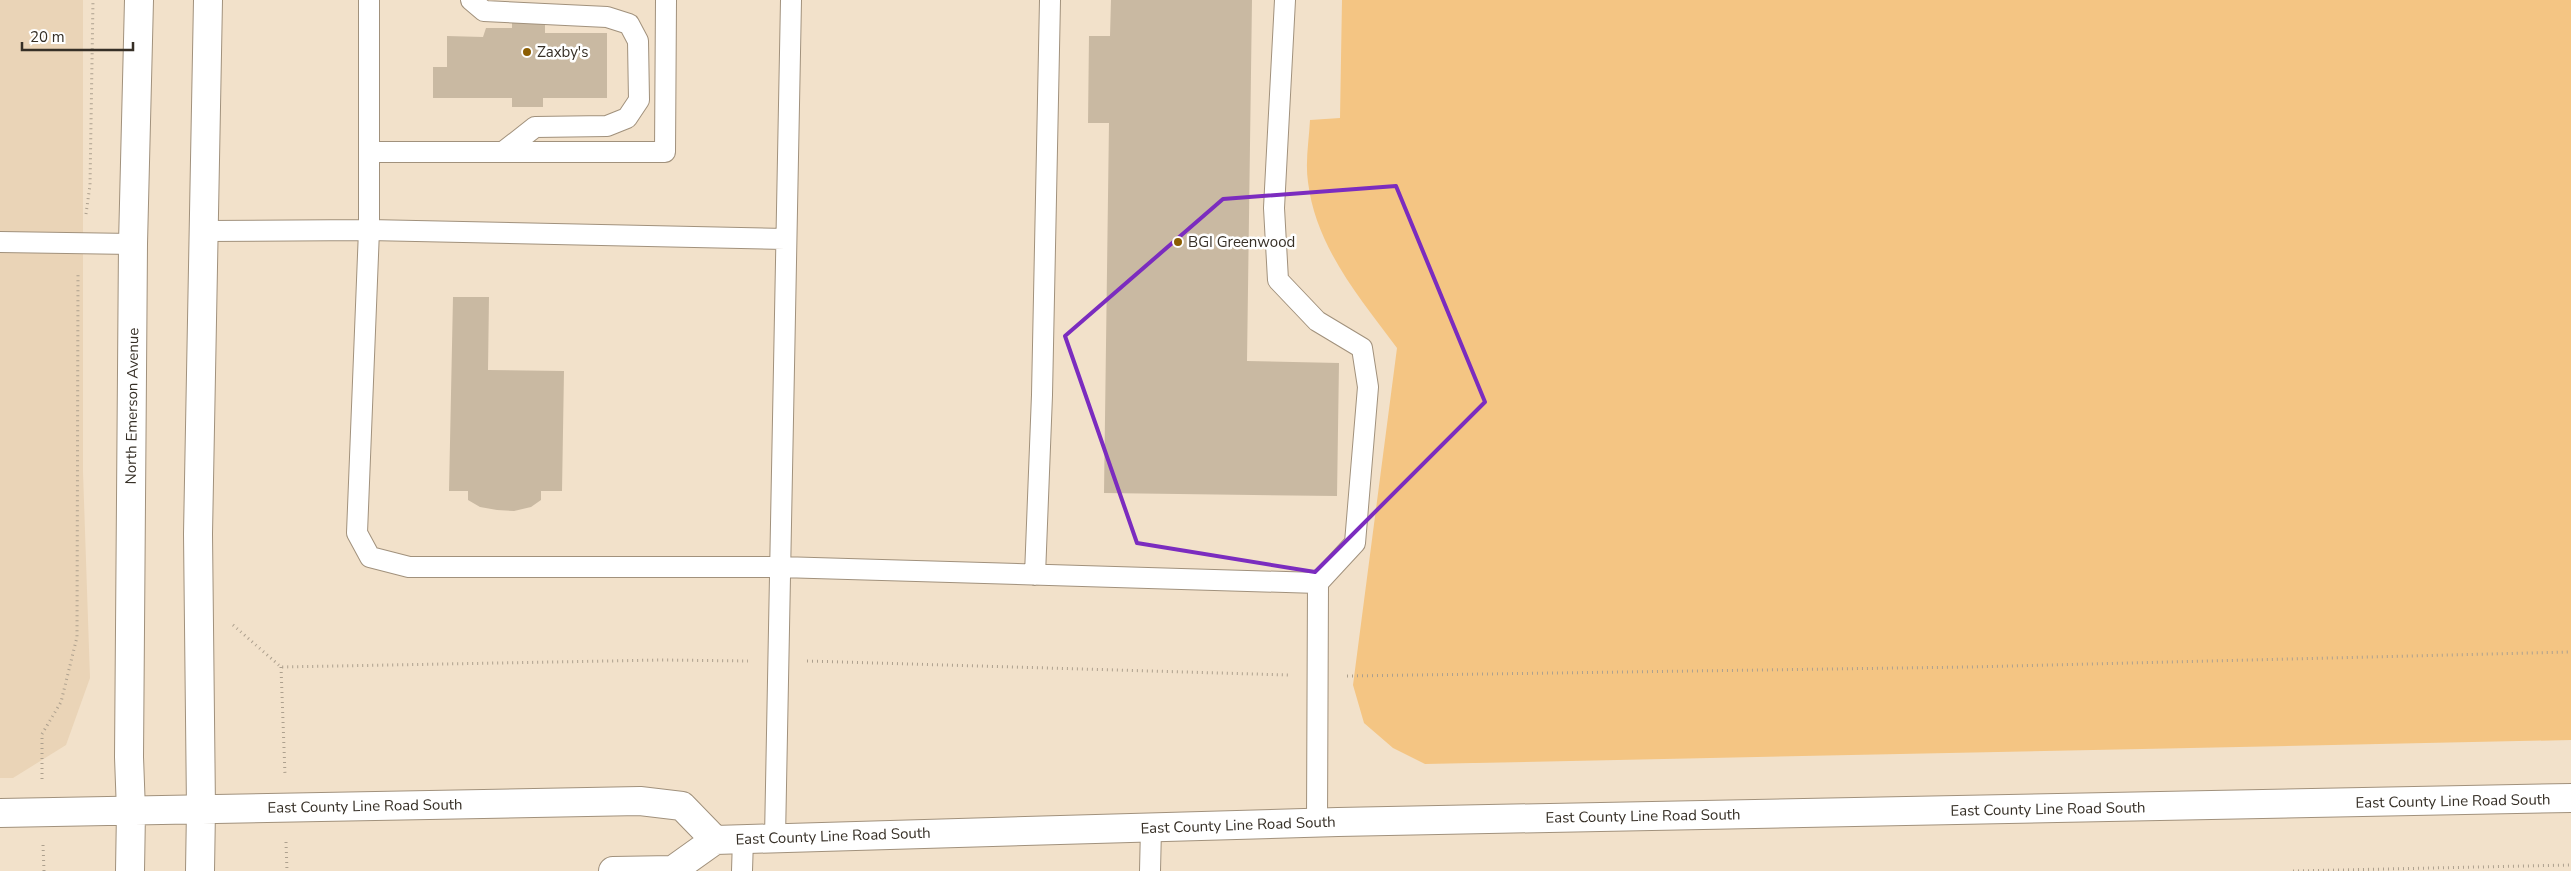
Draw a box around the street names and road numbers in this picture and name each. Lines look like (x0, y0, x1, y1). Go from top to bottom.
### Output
street label: North Emerson Avenue (121, 327, 143, 484)
street label: East County Line Road South (2355, 789, 2551, 813)
street label: East County Line Road South (267, 794, 463, 818)
street label: East County Line Road South (1950, 797, 2146, 821)
street label: East County Line Road South (1545, 804, 1741, 828)
street label: East County Line Road South (1140, 812, 1336, 838)
street label: East County Line Road South (735, 823, 931, 849)

